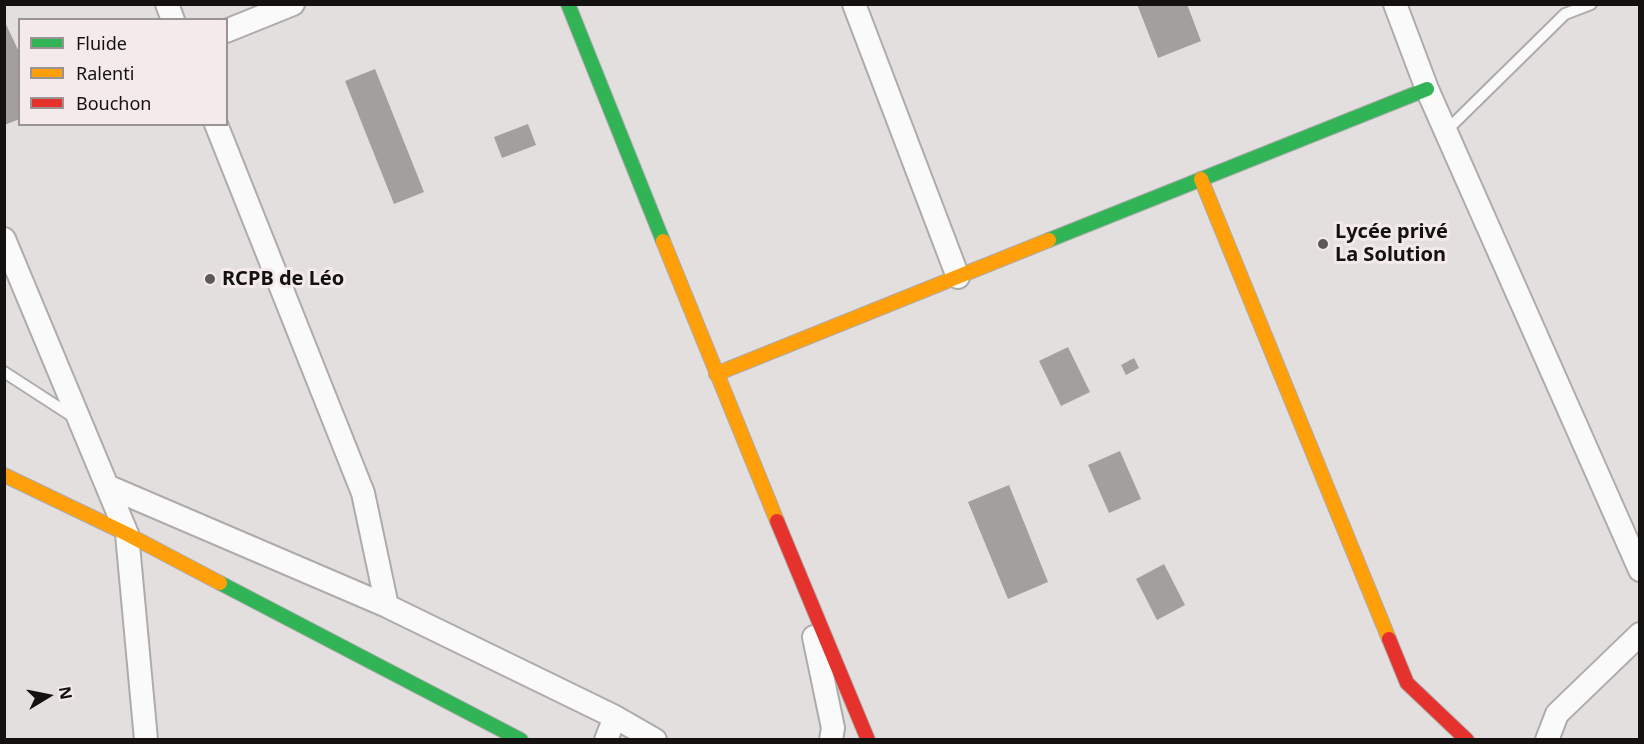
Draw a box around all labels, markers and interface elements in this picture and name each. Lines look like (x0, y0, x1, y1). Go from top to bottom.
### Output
legend (18, 18, 228, 126)
text: Fluide (76, 31, 127, 55)
text: Ralenti (76, 61, 134, 85)
text: Bouchon (76, 91, 152, 115)
place label: Lycée privé La Solution (1335, 220, 1448, 267)
marker: Lycée privé La Solution (1316, 237, 1330, 251)
place label: RCPB de Léo (222, 267, 344, 291)
marker: RCPB de Léo (203, 272, 217, 286)
north arrow (18, 666, 78, 726)
text: N (54, 685, 78, 701)

